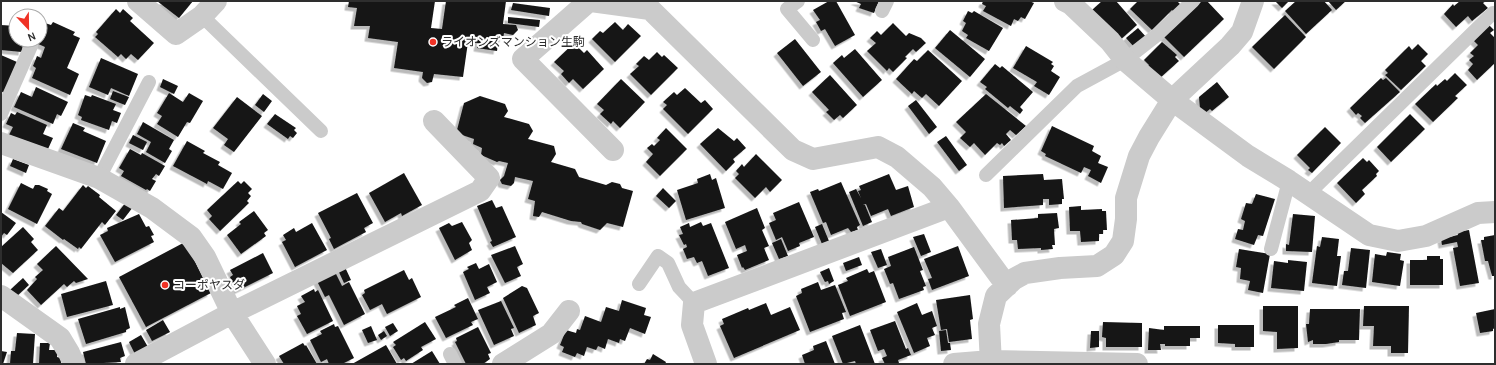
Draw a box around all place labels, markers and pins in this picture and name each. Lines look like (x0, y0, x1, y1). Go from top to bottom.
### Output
place label: ライオンズマンション生駒 (441, 35, 585, 49)
marker: ライオンズマンション生駒 (428, 37, 438, 47)
place label: コーポヤスダ (173, 278, 245, 292)
marker: コーポヤスダ (160, 280, 170, 290)

